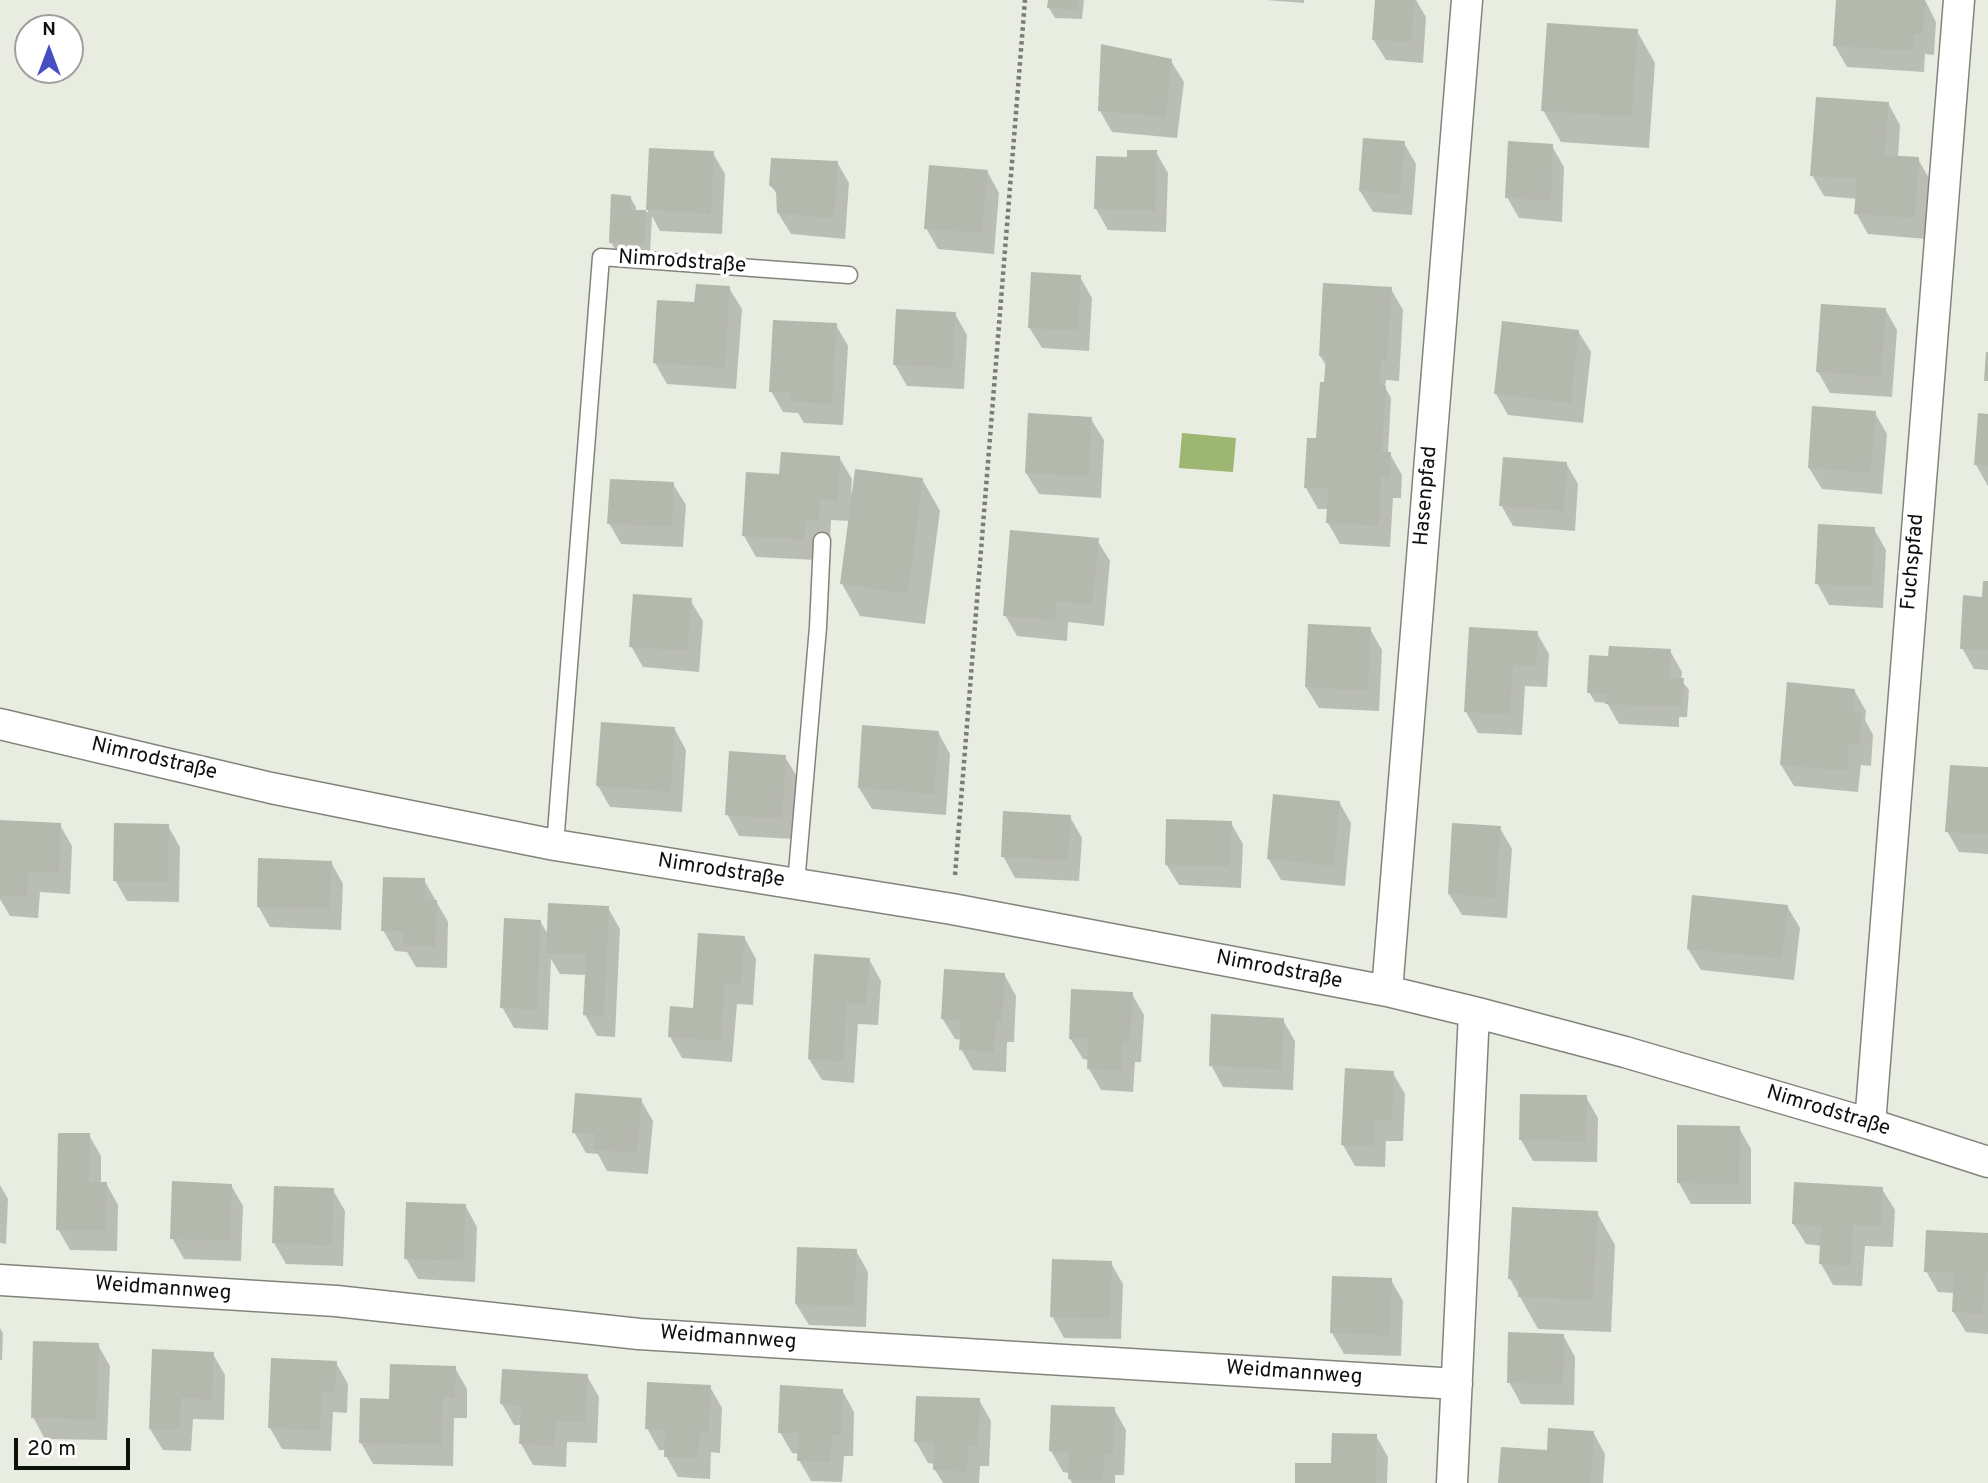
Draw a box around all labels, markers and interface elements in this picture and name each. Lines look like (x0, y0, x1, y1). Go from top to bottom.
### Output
north arrow (14, 14, 84, 84)
text: N (42, 18, 56, 42)
street label: Nimrodstraße (617, 246, 747, 280)
street label: Hasenpfad (1410, 445, 1444, 547)
street label: Fuchspfad (1897, 513, 1931, 611)
street label: Nimrodstraße (89, 733, 219, 787)
street label: Nimrodstraße (656, 850, 786, 894)
street label: Nimrodstraße (1214, 946, 1344, 996)
street label: Nimrodstraße (1763, 1081, 1893, 1143)
street label: Weidmannweg (94, 1273, 232, 1307)
street label: Weidmannweg (659, 1322, 797, 1356)
street label: Weidmannweg (1225, 1357, 1363, 1391)
scale bar (18, 1424, 133, 1468)
text: 20 m (27, 1436, 76, 1463)

